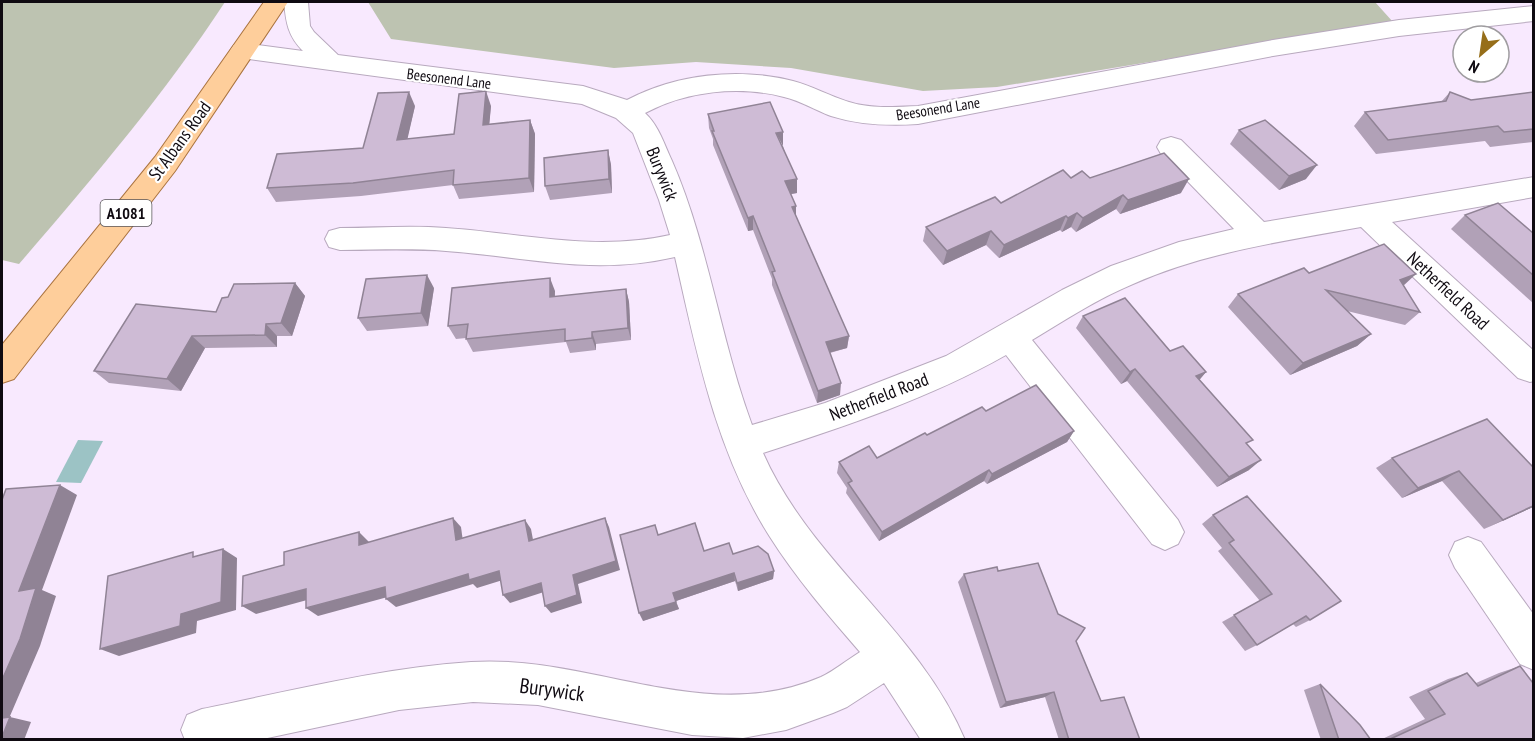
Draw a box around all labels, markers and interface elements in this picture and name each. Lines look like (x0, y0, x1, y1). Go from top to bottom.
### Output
north arrow (1451, 24, 1511, 84)
text: N (1465, 56, 1482, 78)
street label: Beesonend Lane (406, 64, 492, 93)
street label: Beesonend Lane (895, 92, 981, 125)
street label: St Albans Road (143, 97, 216, 185)
street label: Burywick (641, 144, 684, 204)
road number: A1081 (100, 200, 152, 226)
street label: Netherfield Road (1402, 247, 1494, 335)
street label: Netherfield Road (826, 367, 932, 426)
street label: Burywick (518, 672, 586, 707)

